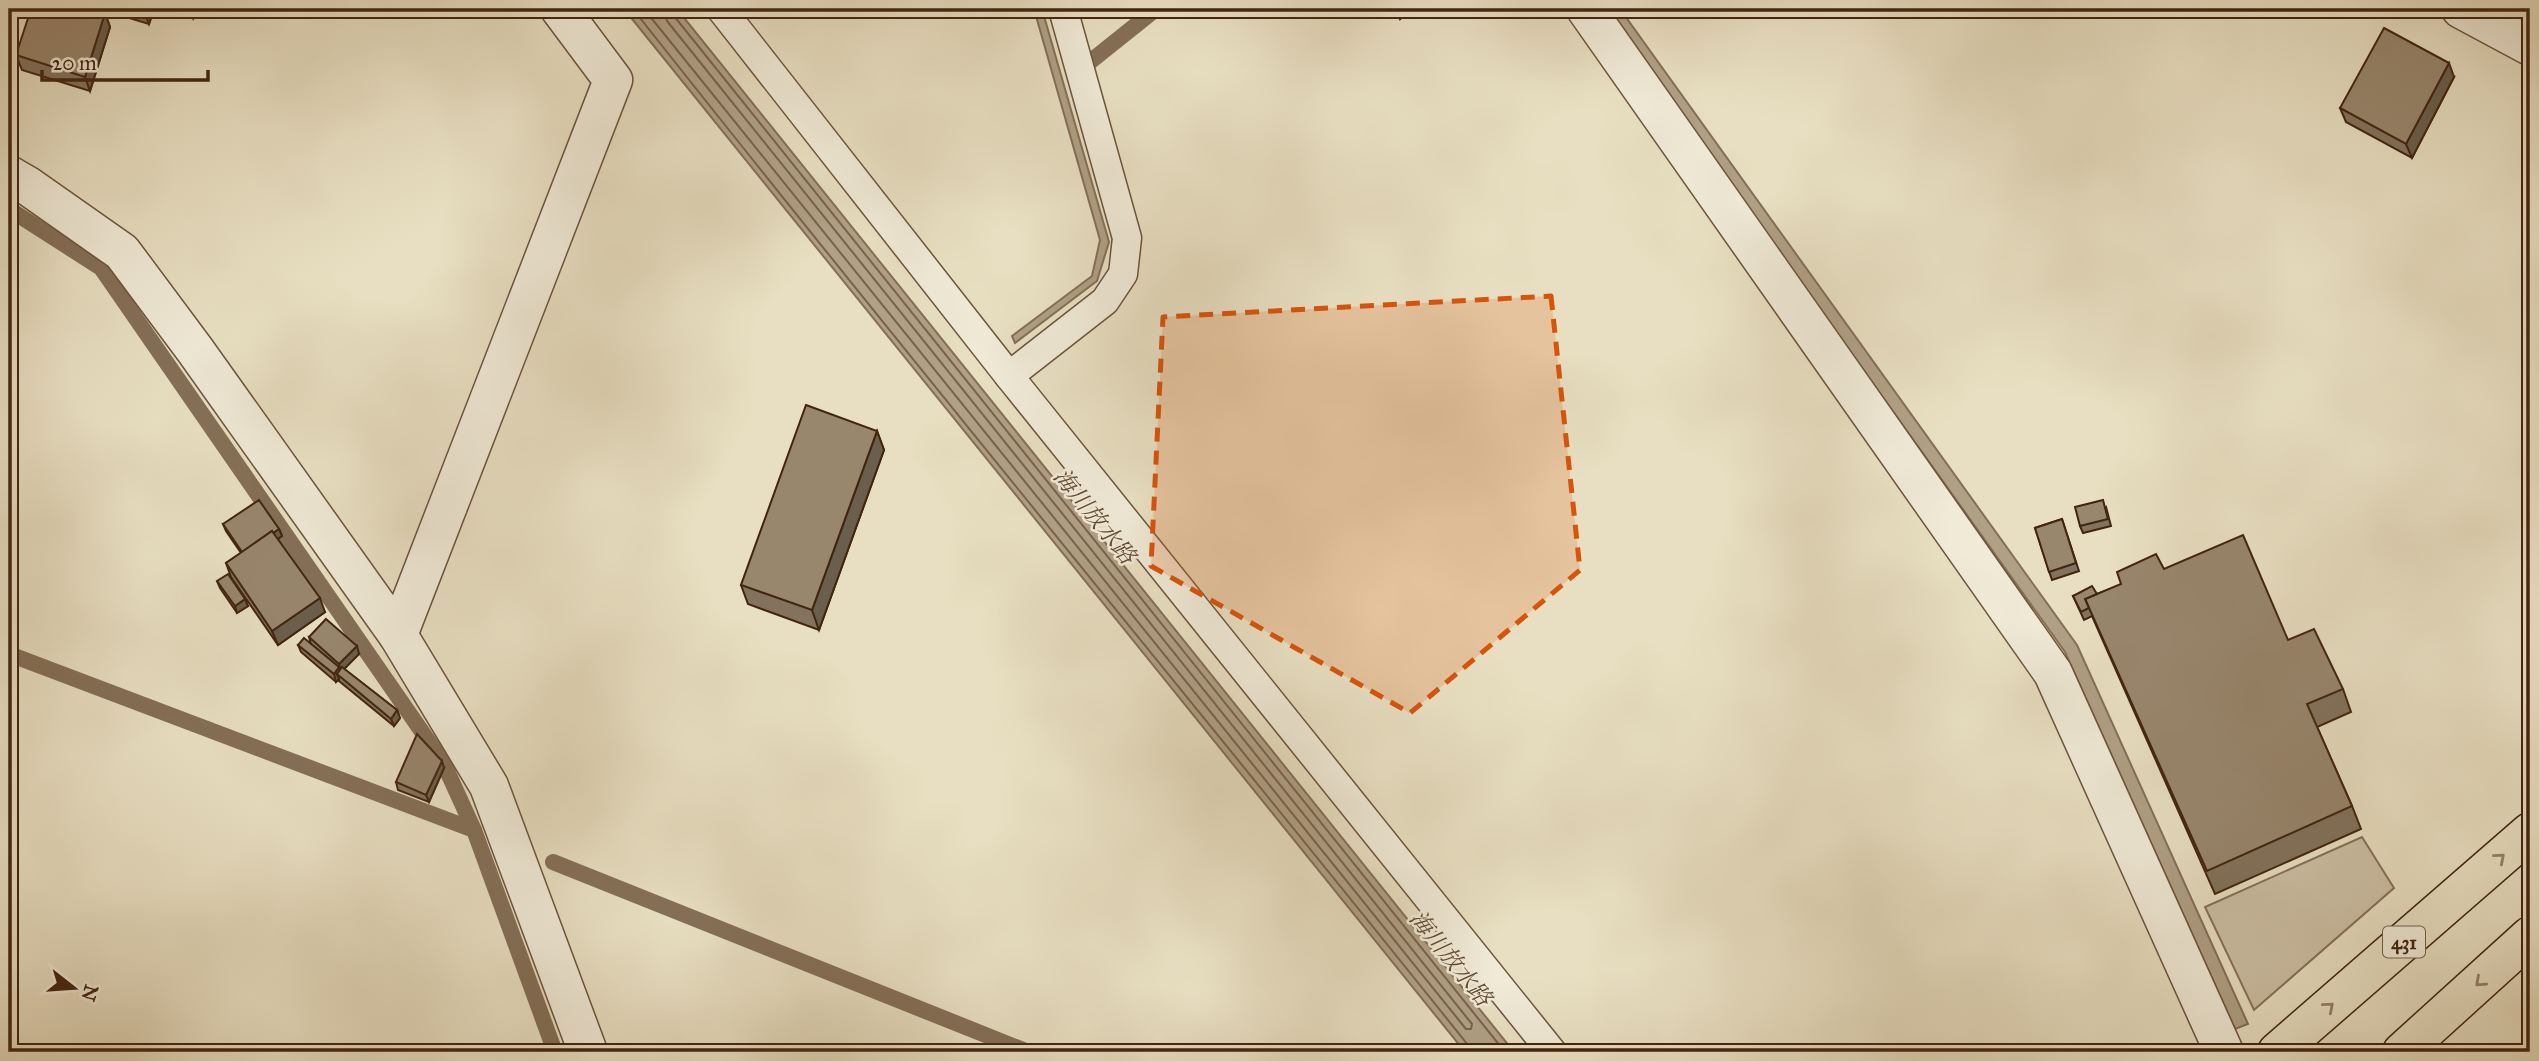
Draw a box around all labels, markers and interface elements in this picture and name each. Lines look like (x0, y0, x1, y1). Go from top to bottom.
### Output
scale bar (42, 38, 208, 82)
text: 20 m (52, 50, 97, 76)
water label: 海川放水路 (1048, 463, 1143, 571)
one-way arrow (2492, 854, 2505, 866)
water label: 海川放水路 (1404, 905, 1499, 1013)
road number: 431 (2383, 926, 2425, 958)
north arrow (38, 953, 108, 1023)
one-way arrow (2475, 974, 2488, 986)
text: N (76, 982, 103, 1004)
one-way arrow (2320, 1003, 2333, 1015)

